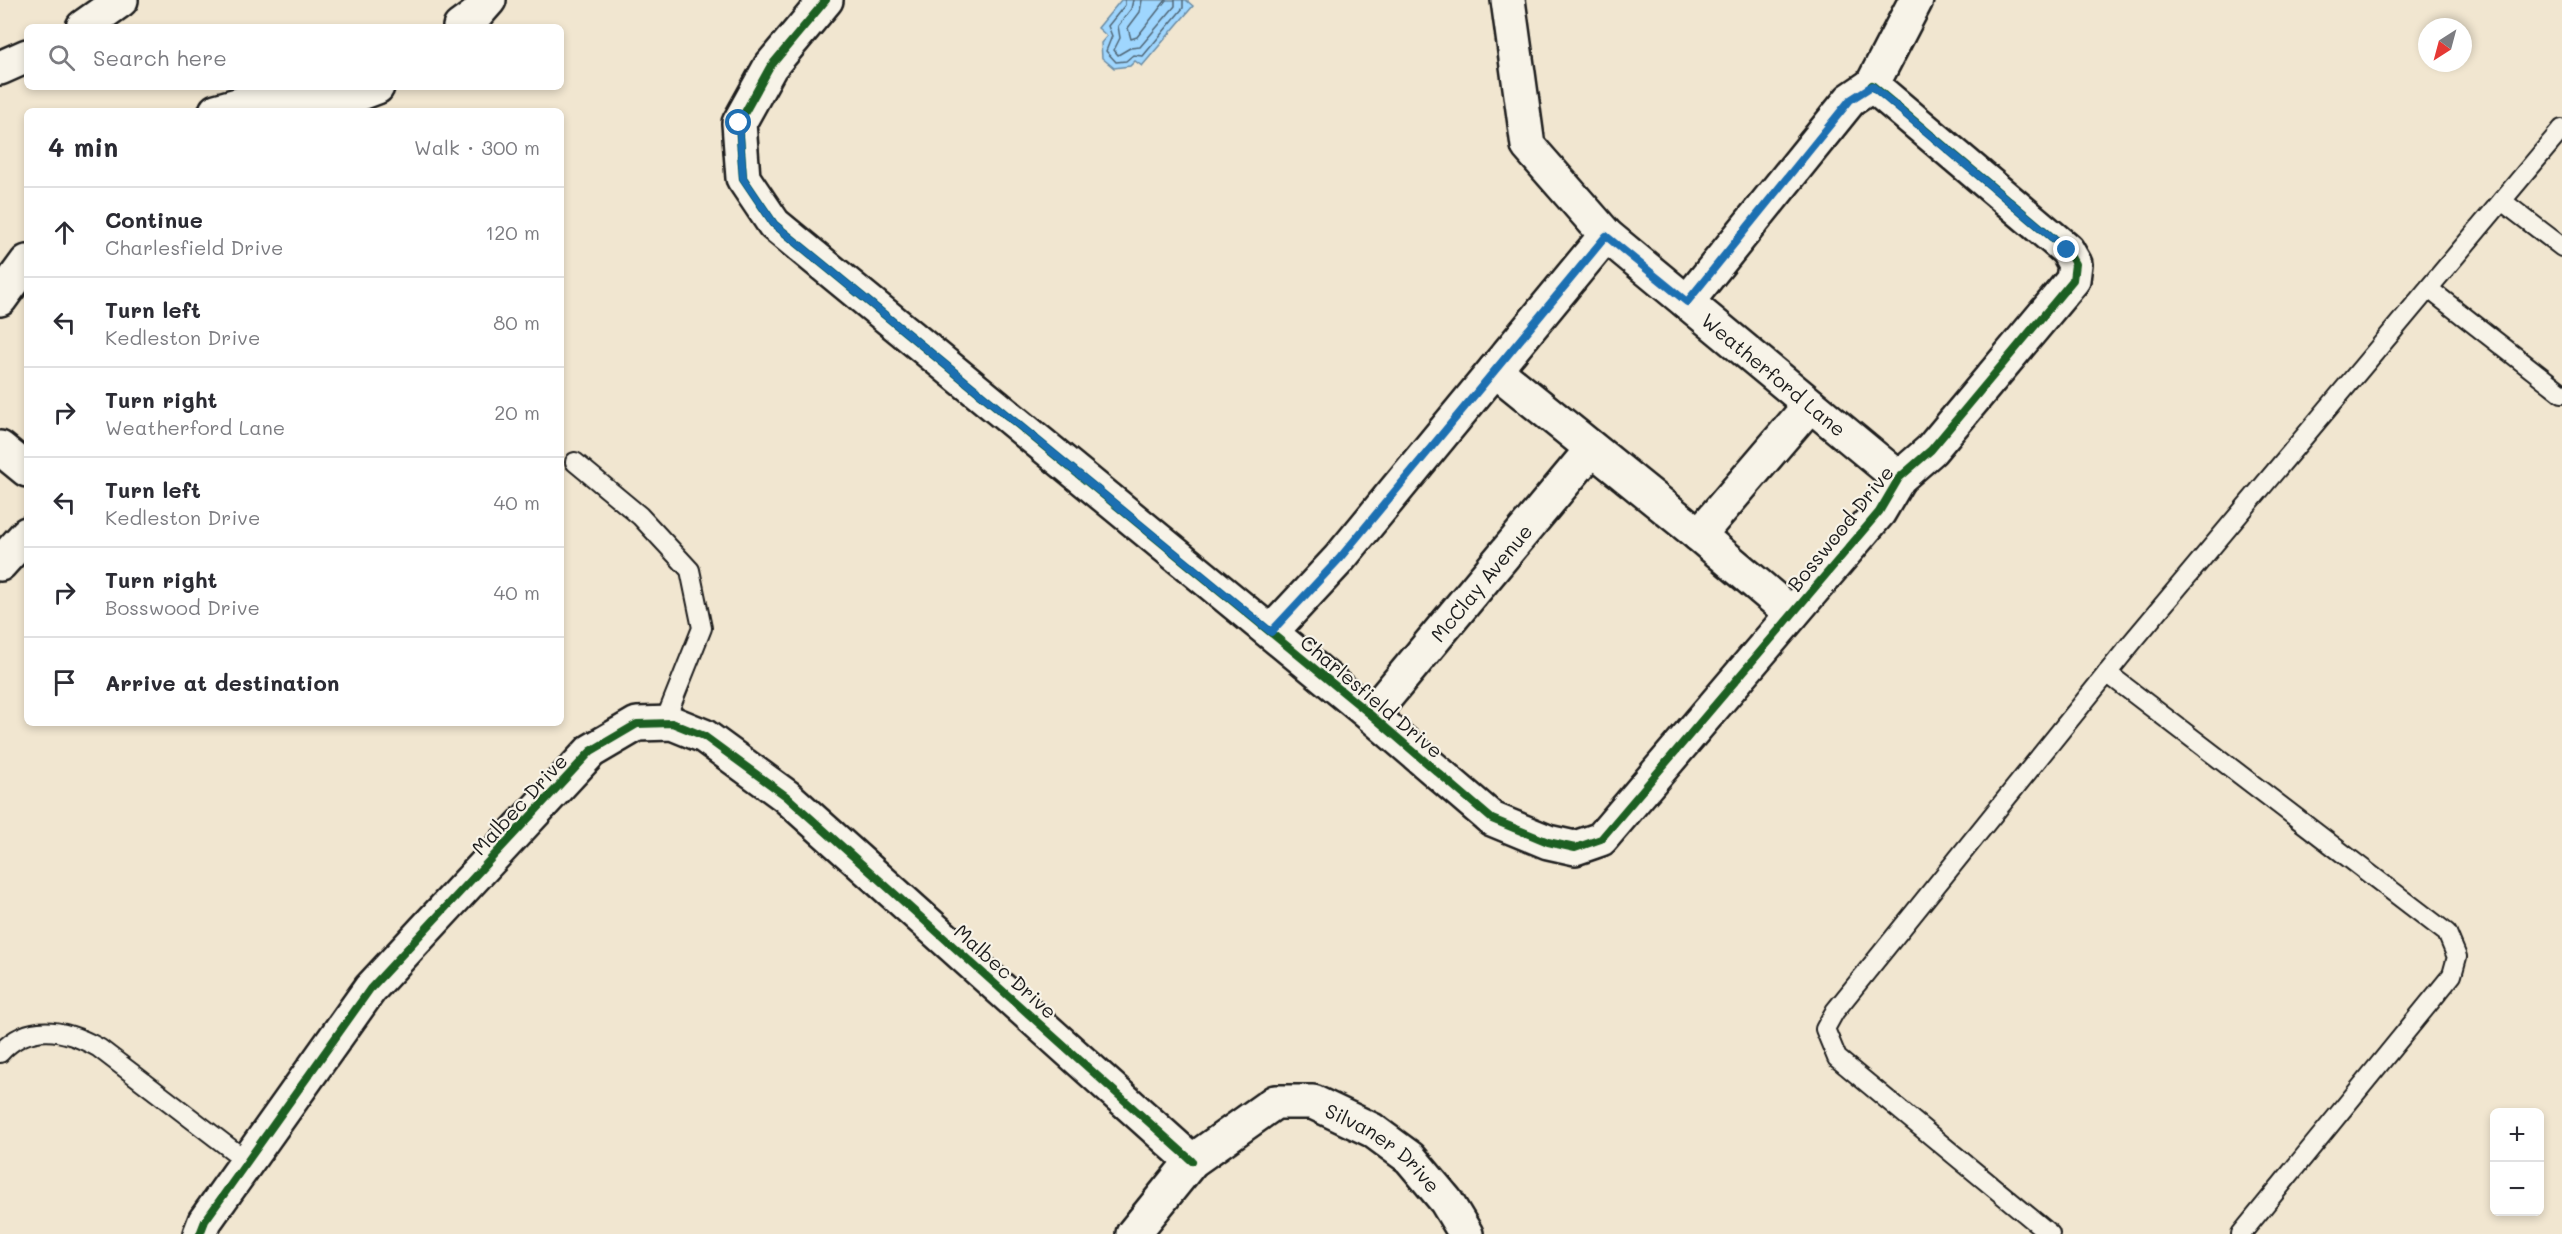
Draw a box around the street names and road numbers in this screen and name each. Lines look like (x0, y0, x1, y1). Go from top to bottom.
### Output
street label: Weatherford Lane (1696, 307, 1852, 442)
street label: Bosswood Drive (1781, 460, 1899, 596)
street label: McClay Avenue (1424, 518, 1537, 647)
street label: Charlesfield Drive (1295, 629, 1449, 763)
street label: Malbec Drive (465, 748, 573, 860)
street label: Malbec Drive (949, 918, 1063, 1024)
street label: Silvaner Drive (1321, 1097, 1446, 1198)

